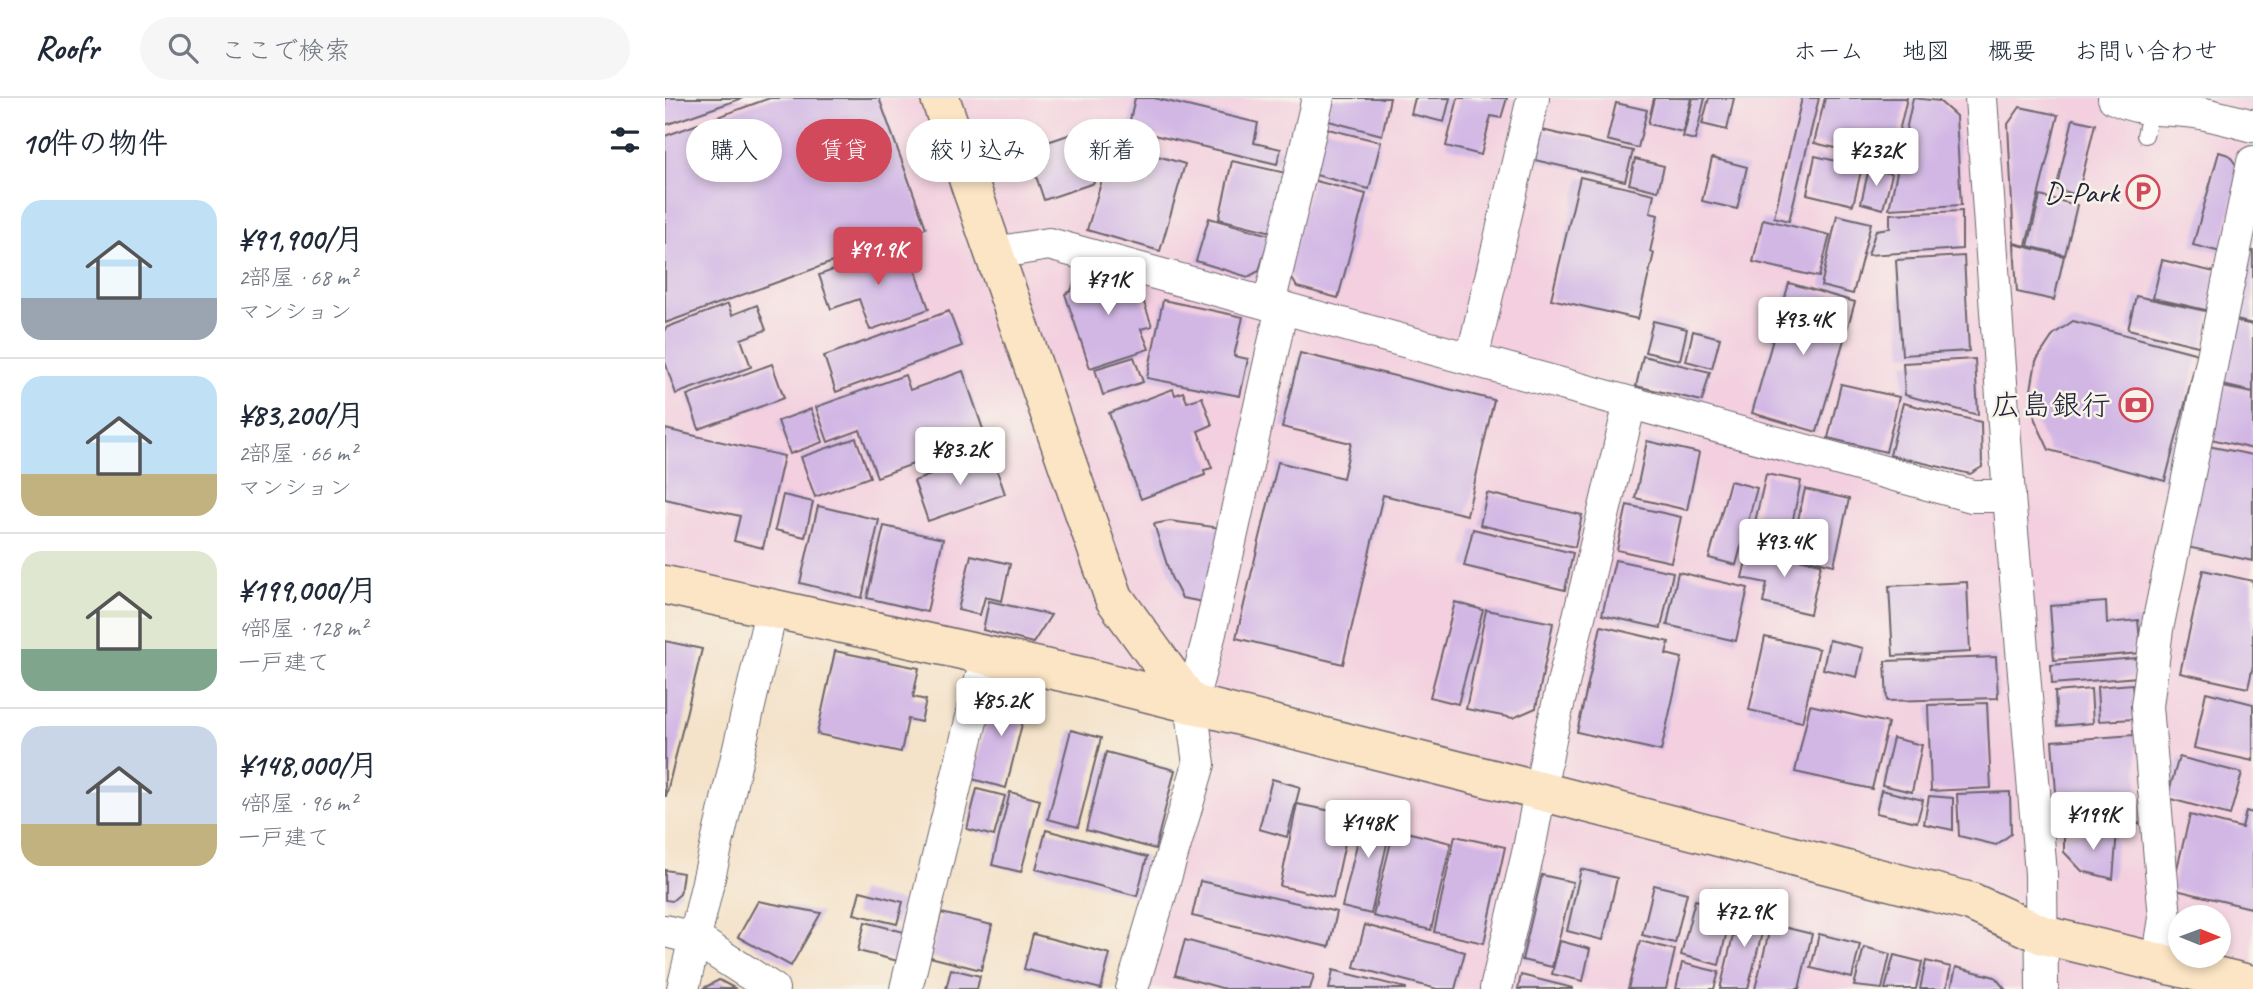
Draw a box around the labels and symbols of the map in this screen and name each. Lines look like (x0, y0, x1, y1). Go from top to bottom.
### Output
pin: ¥232K (1827, 129, 1925, 188)
place label: D-Park (2044, 173, 2121, 211)
parking icon: D-Park (2124, 173, 2162, 211)
pin: ¥91.9K (821, 228, 935, 287)
pin: ¥71K (1067, 258, 1149, 317)
pin: ¥93.4K (1746, 298, 1860, 357)
place label: 広島銀行 (1991, 386, 2111, 424)
bank icon: 広島銀行 (2117, 386, 2155, 424)
pin: ¥83.2K (903, 428, 1017, 487)
pin: ¥93.4K (1727, 519, 1841, 579)
pin: ¥85.2K (944, 678, 1058, 738)
pin: ¥199K (2044, 792, 2142, 852)
pin: ¥148K (1319, 800, 1417, 860)
pin: ¥72.9K (1687, 890, 1801, 949)
north arrow (2168, 905, 2231, 968)

